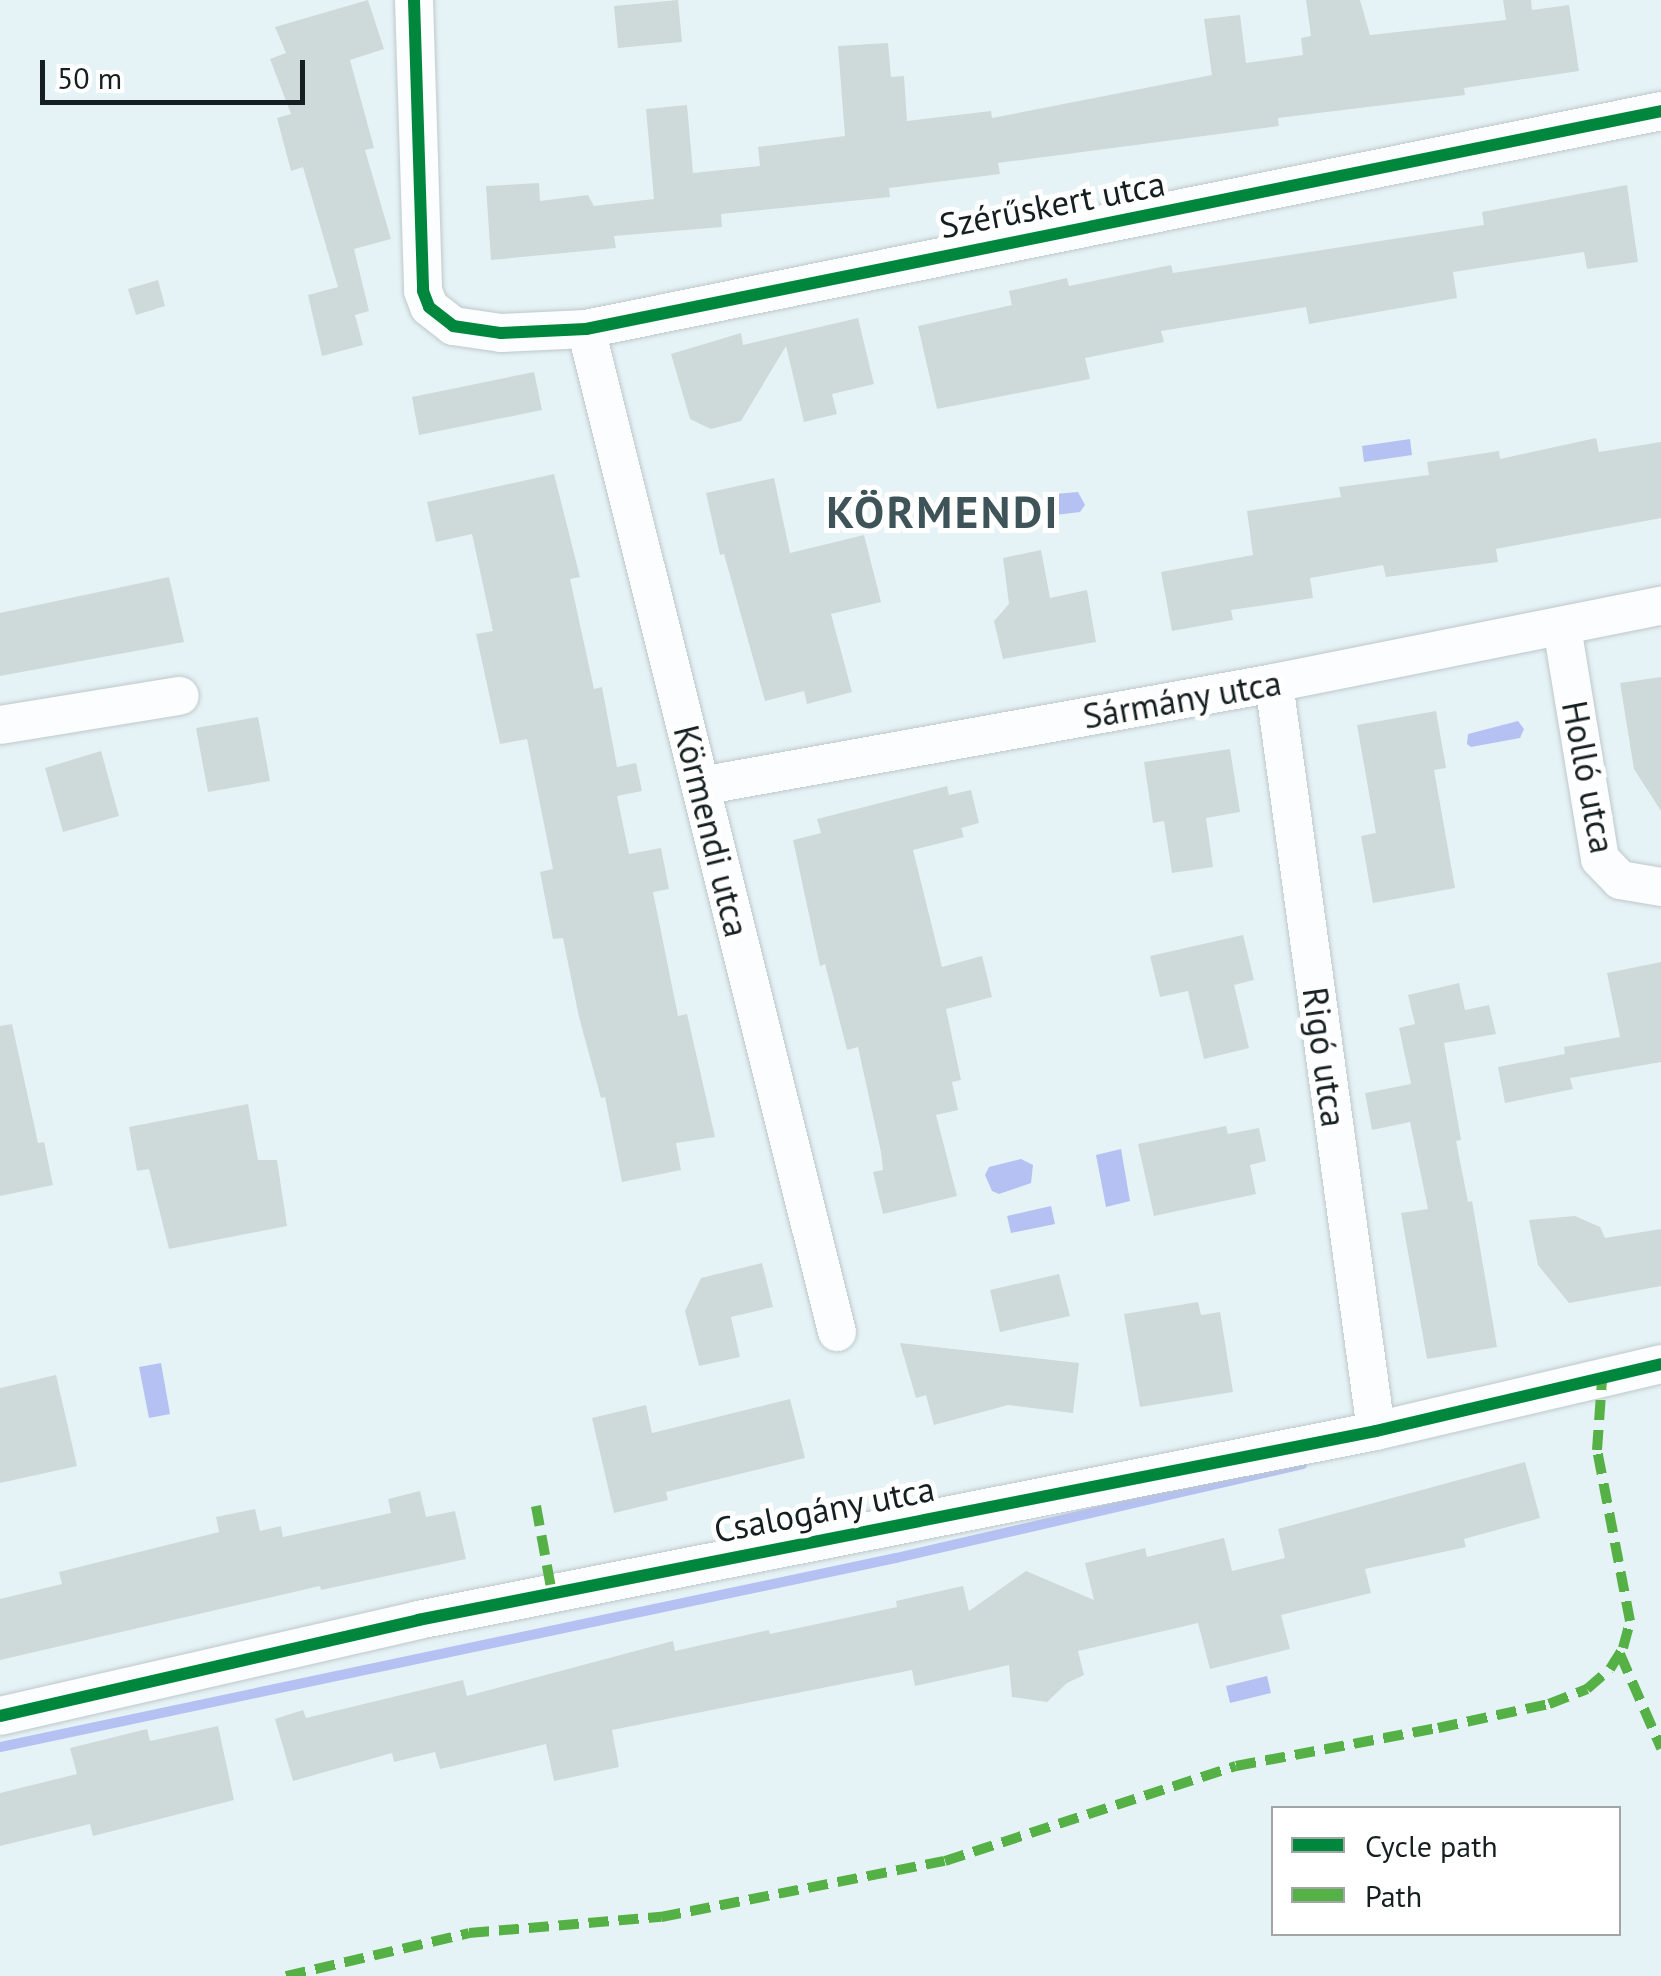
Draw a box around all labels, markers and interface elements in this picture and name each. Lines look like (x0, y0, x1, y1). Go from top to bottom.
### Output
scale bar (45, 40, 310, 102)
text: 50 m (57, 58, 122, 97)
street label: Szérűskert utca (936, 162, 1168, 246)
district label: KÖRMENDI (826, 485, 1060, 539)
street label: Sármány utca (1079, 661, 1285, 737)
street label: Holló utca (1554, 697, 1624, 857)
street label: Körmendi utca (665, 721, 759, 941)
street label: Rigó utca (1294, 984, 1356, 1130)
street label: Csalogány utca (710, 1467, 938, 1551)
legend (1271, 1806, 1621, 1936)
text: Cycle path (1365, 1826, 1498, 1865)
text: Path (1365, 1876, 1422, 1915)

